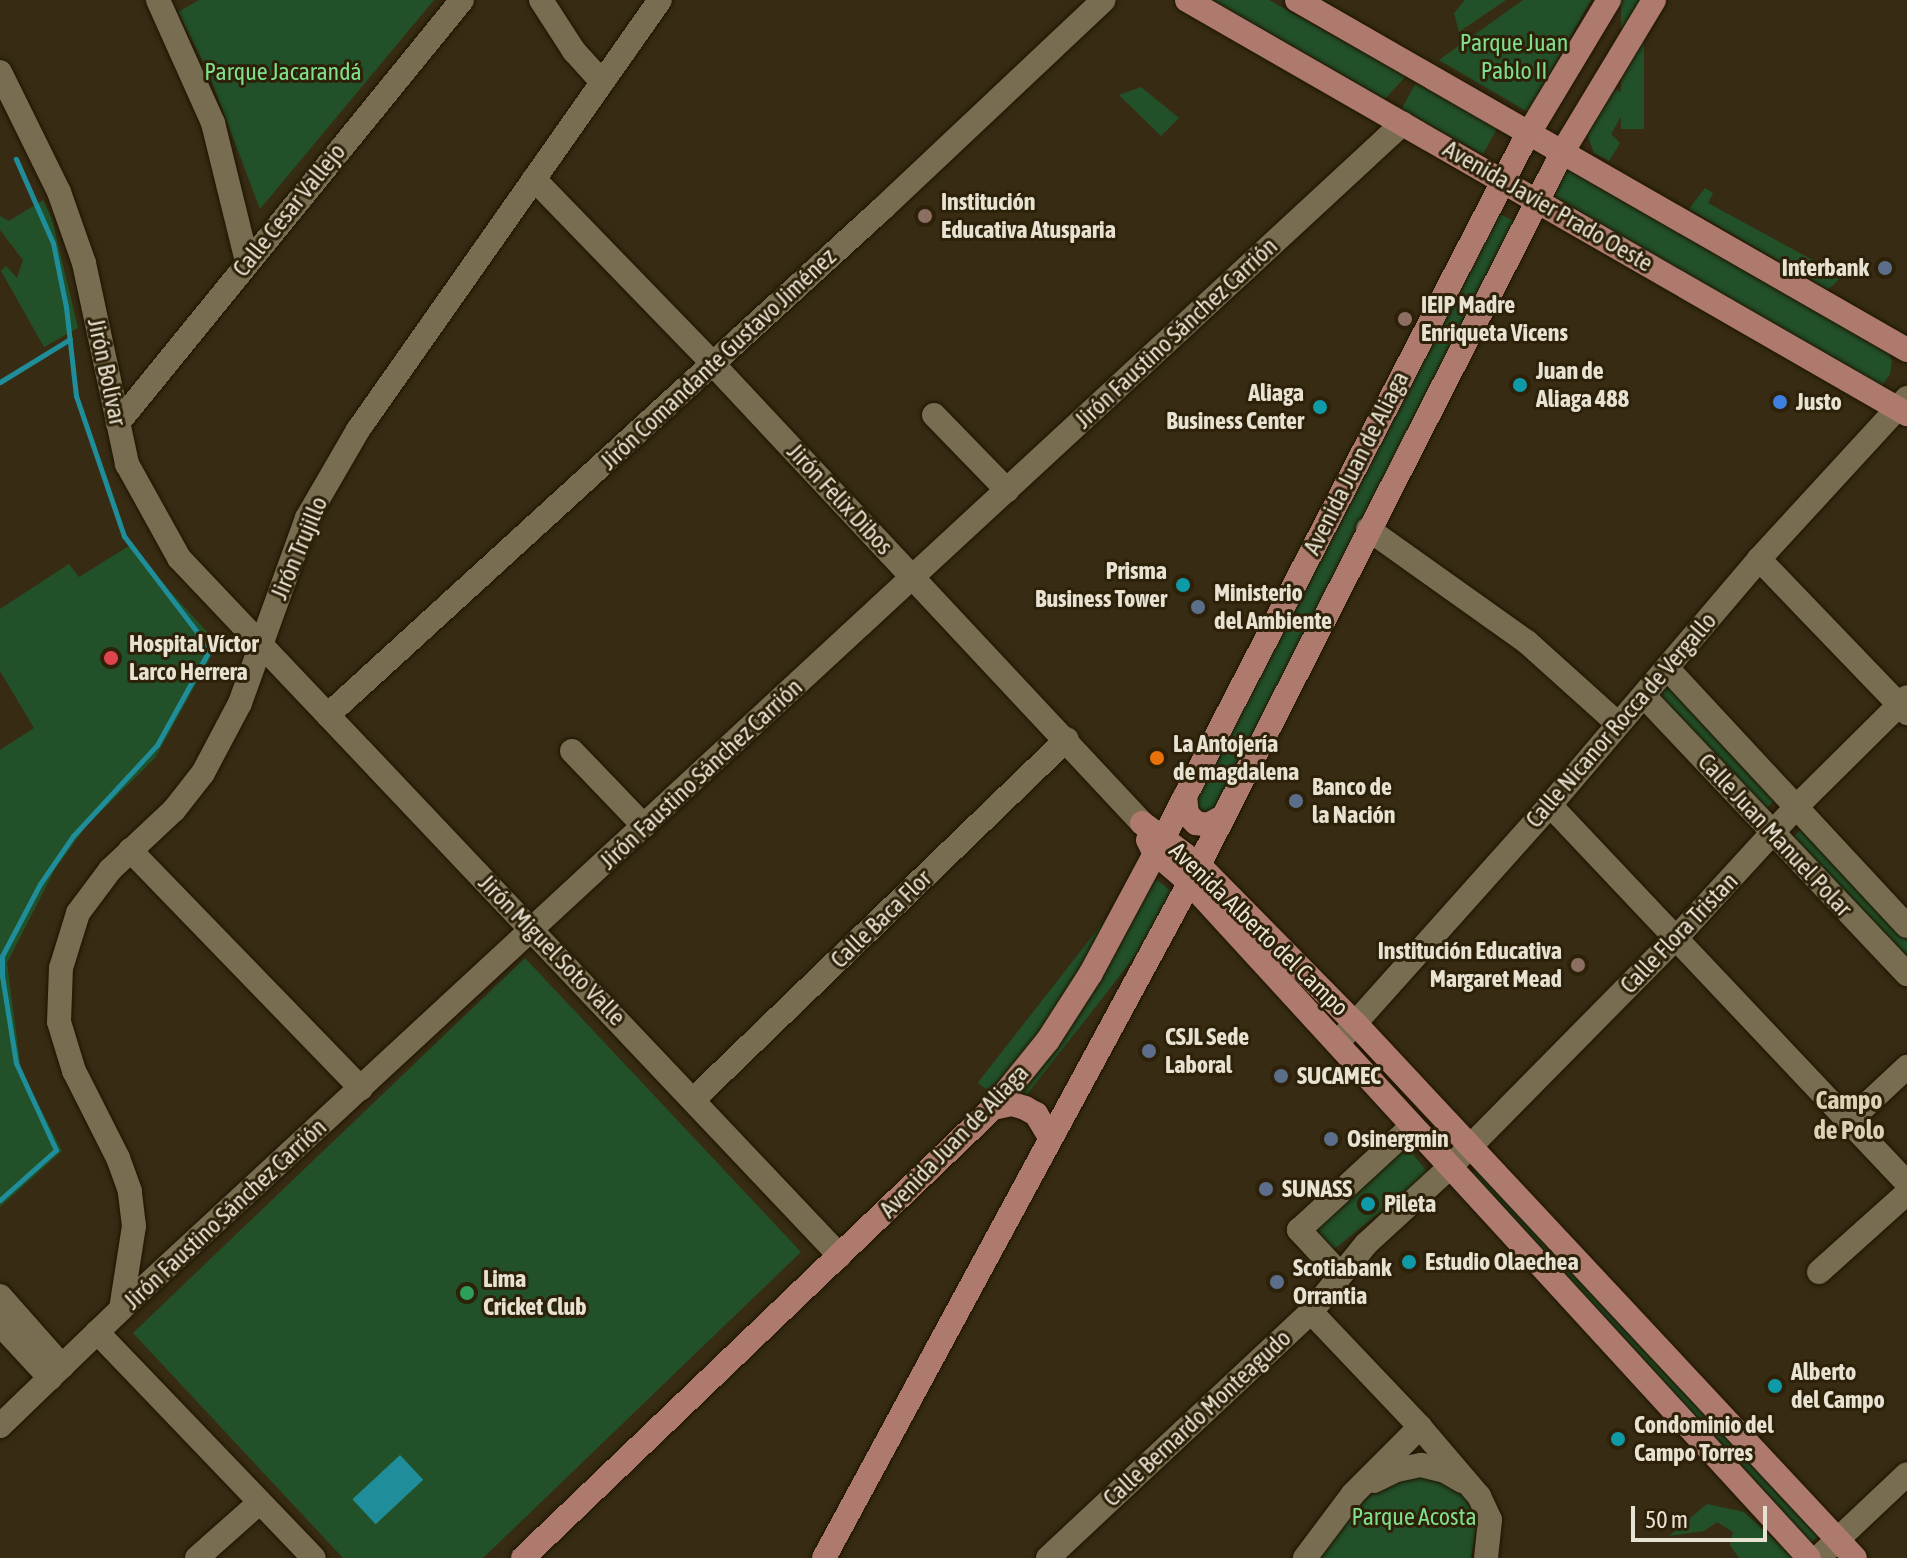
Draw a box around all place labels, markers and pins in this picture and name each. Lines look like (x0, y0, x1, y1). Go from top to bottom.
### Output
place label: Institución Educativa Atusparia (941, 188, 1116, 244)
marker: Institución Educativa Atusparia (916, 207, 934, 225)
place label: Interbank (1782, 254, 1869, 282)
marker: Interbank (1876, 259, 1894, 277)
place label: IEIP Madre Enriqueta Vicens (1421, 291, 1568, 347)
marker: IEIP Madre Enriqueta Vicens (1396, 310, 1414, 328)
place label: Juan de Aliaga 488 (1536, 357, 1629, 413)
marker: Juan de Aliaga 488 (1511, 376, 1529, 394)
place label: Aliaga Business Center (1166, 379, 1304, 435)
place label: Justo (1796, 388, 1842, 416)
marker: Justo (1771, 393, 1789, 411)
marker: Aliaga Business Center (1311, 398, 1329, 416)
place label: Prisma Business Tower (1035, 557, 1167, 613)
marker: Prisma Business Tower (1174, 576, 1192, 594)
place label: Ministerio del Ambiente (1214, 579, 1332, 635)
marker: Ministerio del Ambiente (1189, 598, 1207, 616)
place label: Hospital Víctor Larco Herrera (129, 630, 259, 686)
marker: Hospital Víctor Larco Herrera (100, 647, 122, 669)
place label: La Antojería de magdalena (1173, 730, 1299, 786)
marker: La Antojería de magdalena (1148, 749, 1166, 767)
place label: Banco de la Nación (1312, 773, 1395, 829)
marker: Banco de la Nación (1287, 792, 1305, 810)
place label: Institución Educativa Margaret Mead (1378, 937, 1562, 993)
marker: Institución Educativa Margaret Mead (1569, 956, 1587, 974)
place label: CSJL Sede Laboral (1165, 1023, 1249, 1079)
marker: CSJL Sede Laboral (1140, 1042, 1158, 1060)
place label: SUCAMEC (1297, 1062, 1381, 1090)
marker: SUCAMEC (1272, 1067, 1290, 1085)
place label: Osinergmin (1347, 1125, 1449, 1153)
marker: Osinergmin (1322, 1130, 1340, 1148)
place label: SUNASS (1282, 1175, 1352, 1203)
marker: SUNASS (1257, 1180, 1275, 1198)
place label: Pileta (1384, 1190, 1436, 1218)
marker: Pileta (1359, 1195, 1377, 1213)
place label: Estudio Olaechea (1425, 1248, 1579, 1276)
marker: Estudio Olaechea (1400, 1253, 1418, 1271)
place label: Scotiabank Orrantia (1293, 1254, 1392, 1310)
place label: Lima Cricket Club (483, 1265, 587, 1321)
marker: Scotiabank Orrantia (1268, 1273, 1286, 1291)
marker: Lima Cricket Club (458, 1284, 476, 1302)
place label: Alberto del Campo (1791, 1358, 1885, 1414)
marker: Alberto del Campo (1766, 1377, 1784, 1395)
place label: Condominio del Campo Torres (1634, 1411, 1774, 1467)
marker: Condominio del Campo Torres (1609, 1430, 1627, 1448)

